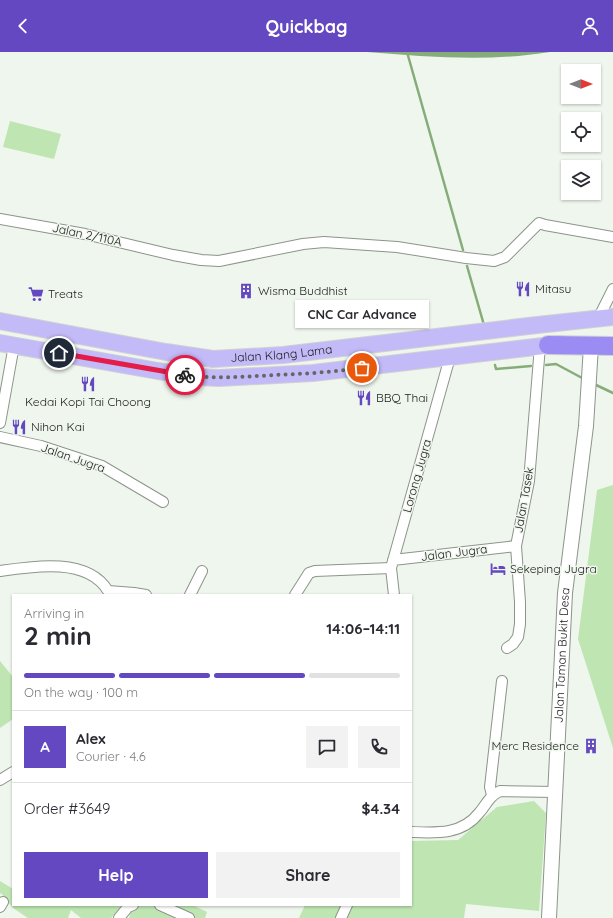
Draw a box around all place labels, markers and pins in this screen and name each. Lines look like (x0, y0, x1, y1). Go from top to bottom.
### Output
restaurant icon: Mitasu (514, 280, 532, 298)
place label: Mitasu (535, 281, 571, 296)
building icon: Wisma Buddhist (237, 282, 255, 300)
place label: Wisma Buddhist (258, 283, 348, 298)
supermarket icon: Treats (27, 285, 45, 303)
place label: Treats (48, 286, 83, 301)
callout: CNC Car Advance (295, 300, 429, 328)
pin (42, 336, 76, 370)
pin (345, 351, 379, 385)
restaurant icon: Kedai Kopi Tai Choong (79, 375, 97, 393)
restaurant icon: BBQ Thai (355, 389, 373, 407)
place label: BBQ Thai (376, 390, 428, 405)
place label: Kedai Kopi Tai Choong (25, 394, 151, 409)
restaurant icon: Nihon Kai (10, 418, 28, 436)
place label: Nihon Kai (31, 419, 85, 434)
hotel icon: Sekeping Jugra (489, 560, 507, 578)
place label: Sekeping Jugra (510, 561, 597, 576)
building icon: Merc Residence (582, 737, 600, 755)
place label: Merc Residence (492, 738, 579, 753)

